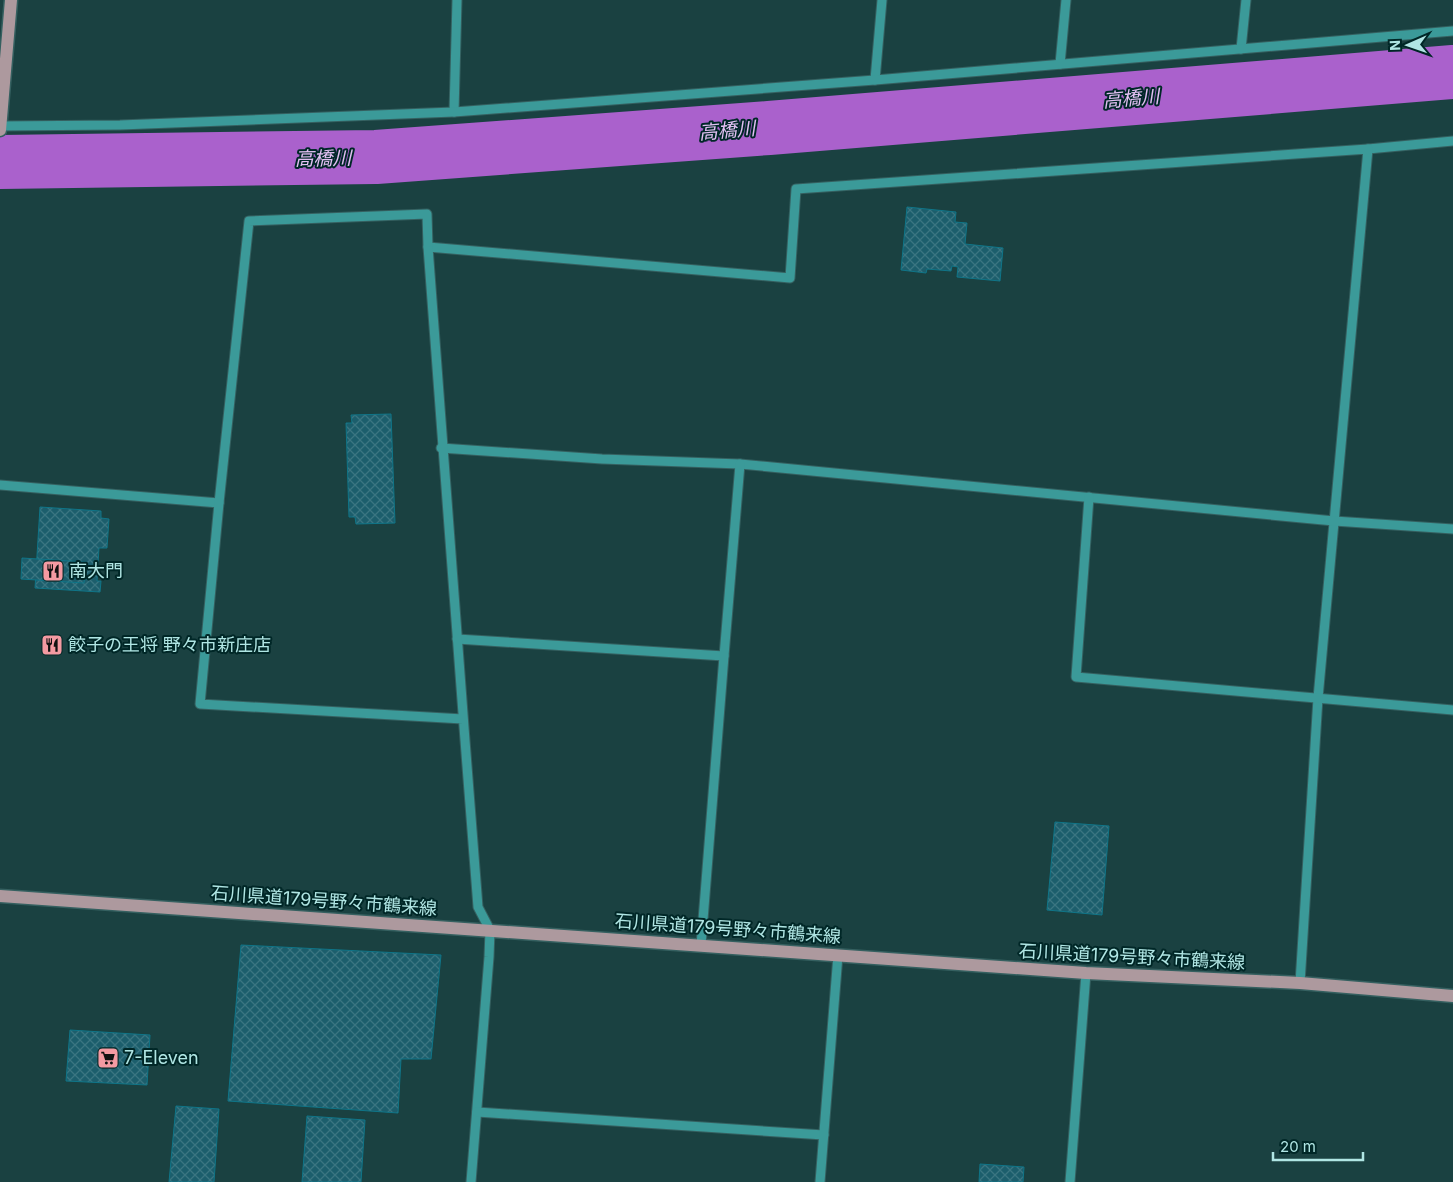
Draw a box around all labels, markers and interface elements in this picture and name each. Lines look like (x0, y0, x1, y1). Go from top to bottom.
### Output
north arrow (1383, 20, 1433, 70)
text: N (1386, 40, 1403, 51)
water label: 高橋川 (1102, 84, 1162, 112)
water label: 高橋川 (698, 116, 758, 144)
water label: 高橋川 (294, 146, 354, 170)
restaurant icon: 南大門 (41, 559, 65, 583)
place label: 南大門 (69, 560, 123, 581)
restaurant icon: 餃子の王将 野々市新庄店 (40, 633, 64, 657)
place label: 餃子の王将 野々市新庄店 (68, 634, 271, 655)
street label: 石川県道179号野々市鶴来線 (210, 882, 438, 919)
street label: 石川県道179号野々市鶴来線 (614, 910, 842, 947)
street label: 石川県道179号野々市鶴来線 (1018, 940, 1246, 973)
supermarket icon: 7-Eleven (96, 1046, 120, 1070)
place label: 7-Eleven (124, 1047, 199, 1068)
scale bar (1273, 1130, 1363, 1162)
text: 20 m (1280, 1137, 1316, 1156)

